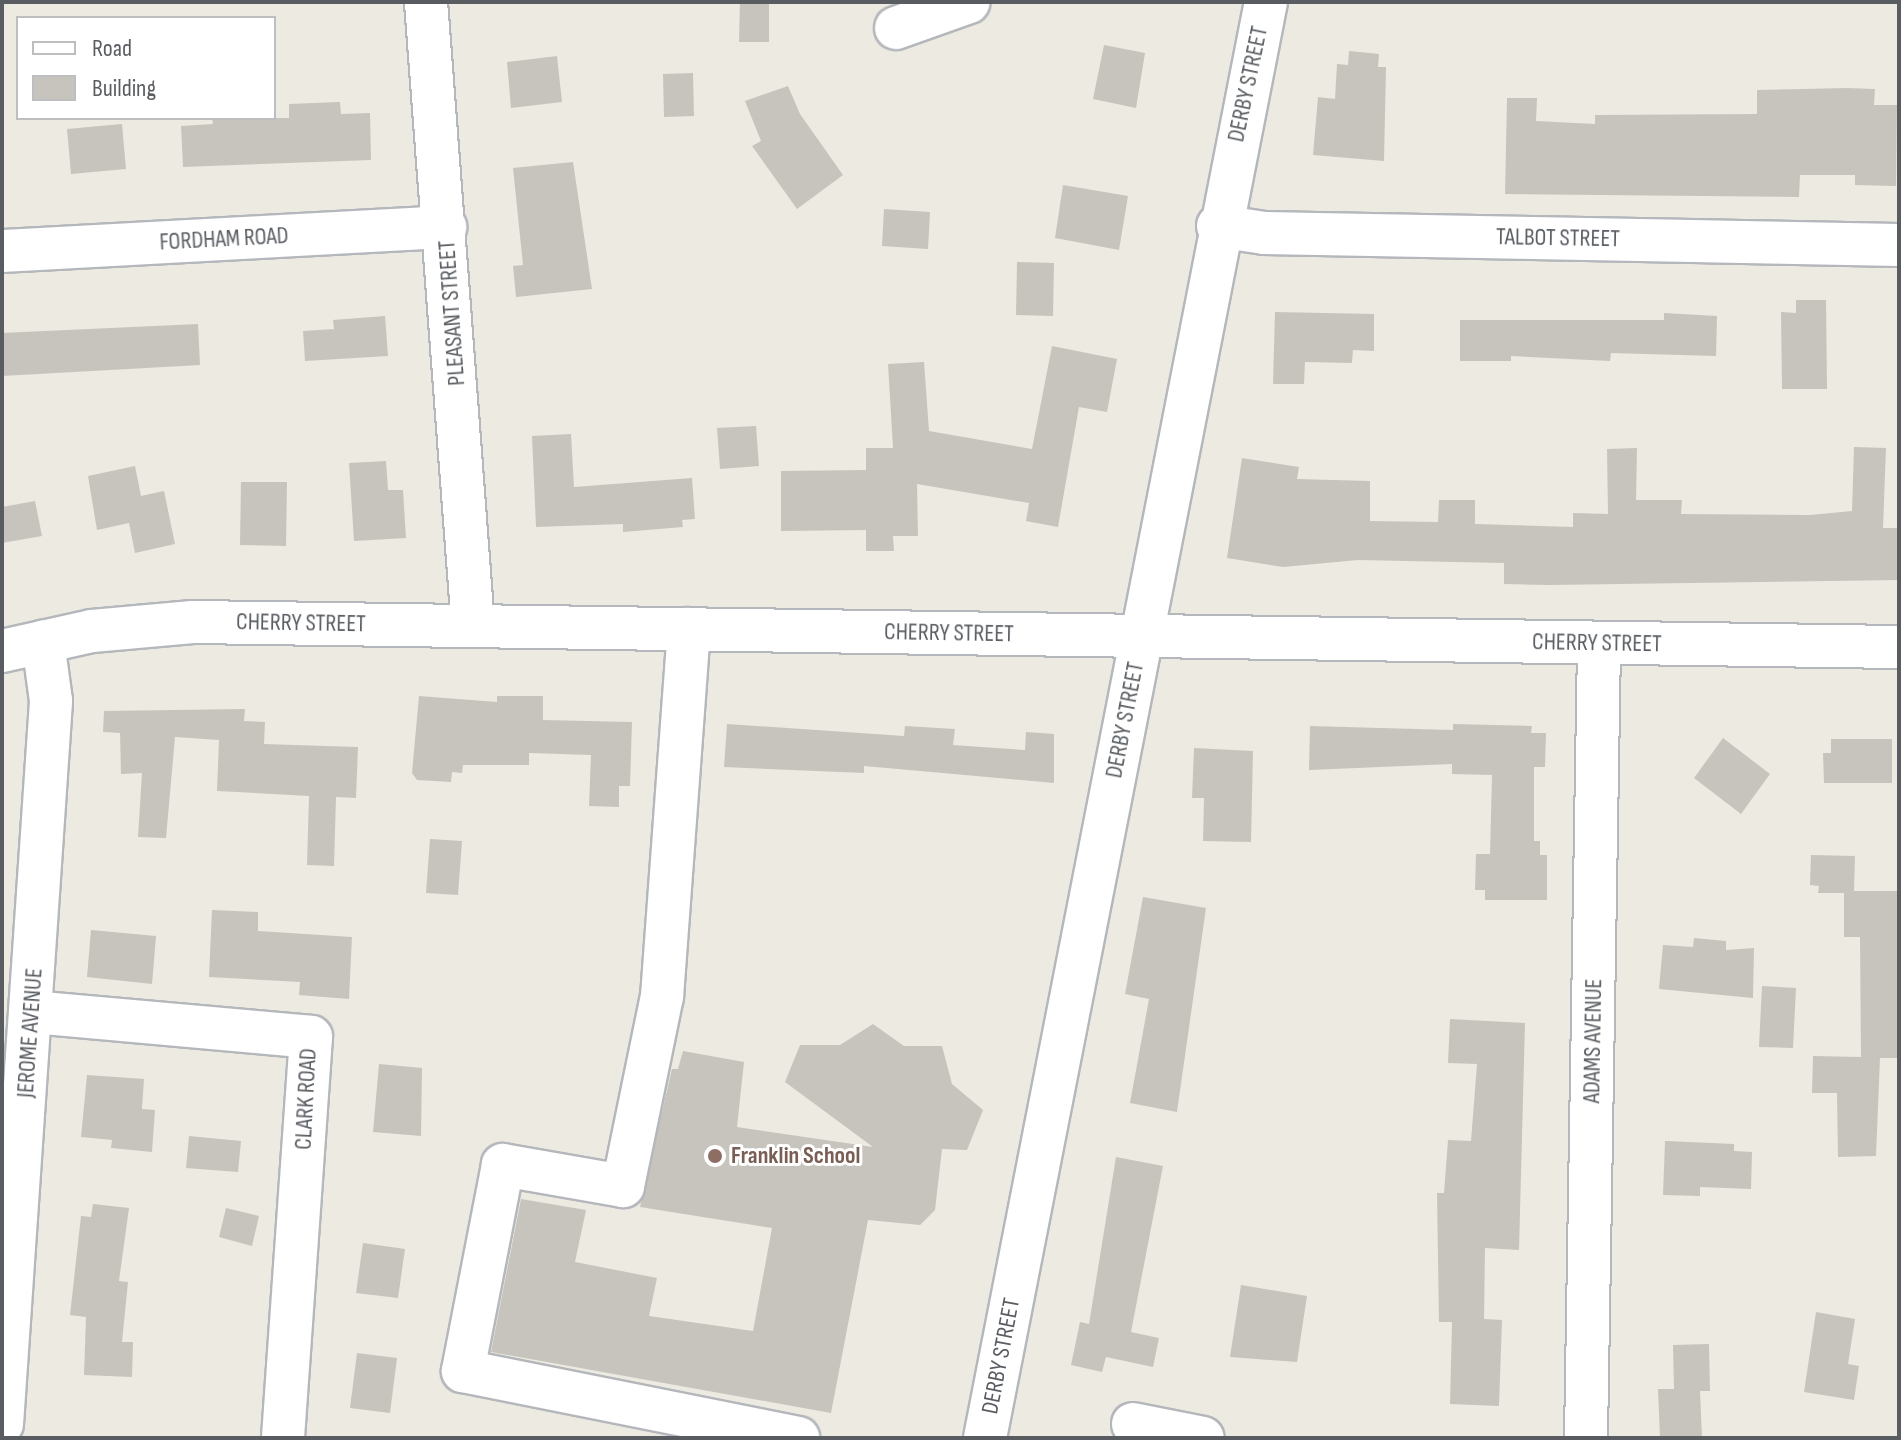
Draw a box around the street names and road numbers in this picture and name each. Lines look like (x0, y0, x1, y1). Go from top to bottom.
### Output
street label: DERBY STREET (1222, 24, 1274, 144)
street label: FORDHAM ROAD (159, 221, 289, 257)
street label: TALBOT STREET (1496, 223, 1620, 253)
street label: PLEASANT STREET (433, 239, 471, 387)
street label: CHERRY STREET (236, 607, 366, 639)
street label: CHERRY STREET (884, 617, 1014, 649)
street label: CHERRY STREET (1532, 627, 1662, 659)
street label: DERBY STREET (1100, 660, 1150, 780)
street label: JEROME AVENUE (11, 967, 49, 1099)
street label: ADAMS AVENUE (1578, 978, 1608, 1104)
street label: CLARK ROAD (289, 1048, 323, 1150)
street label: DERBY STREET (976, 1296, 1026, 1416)

